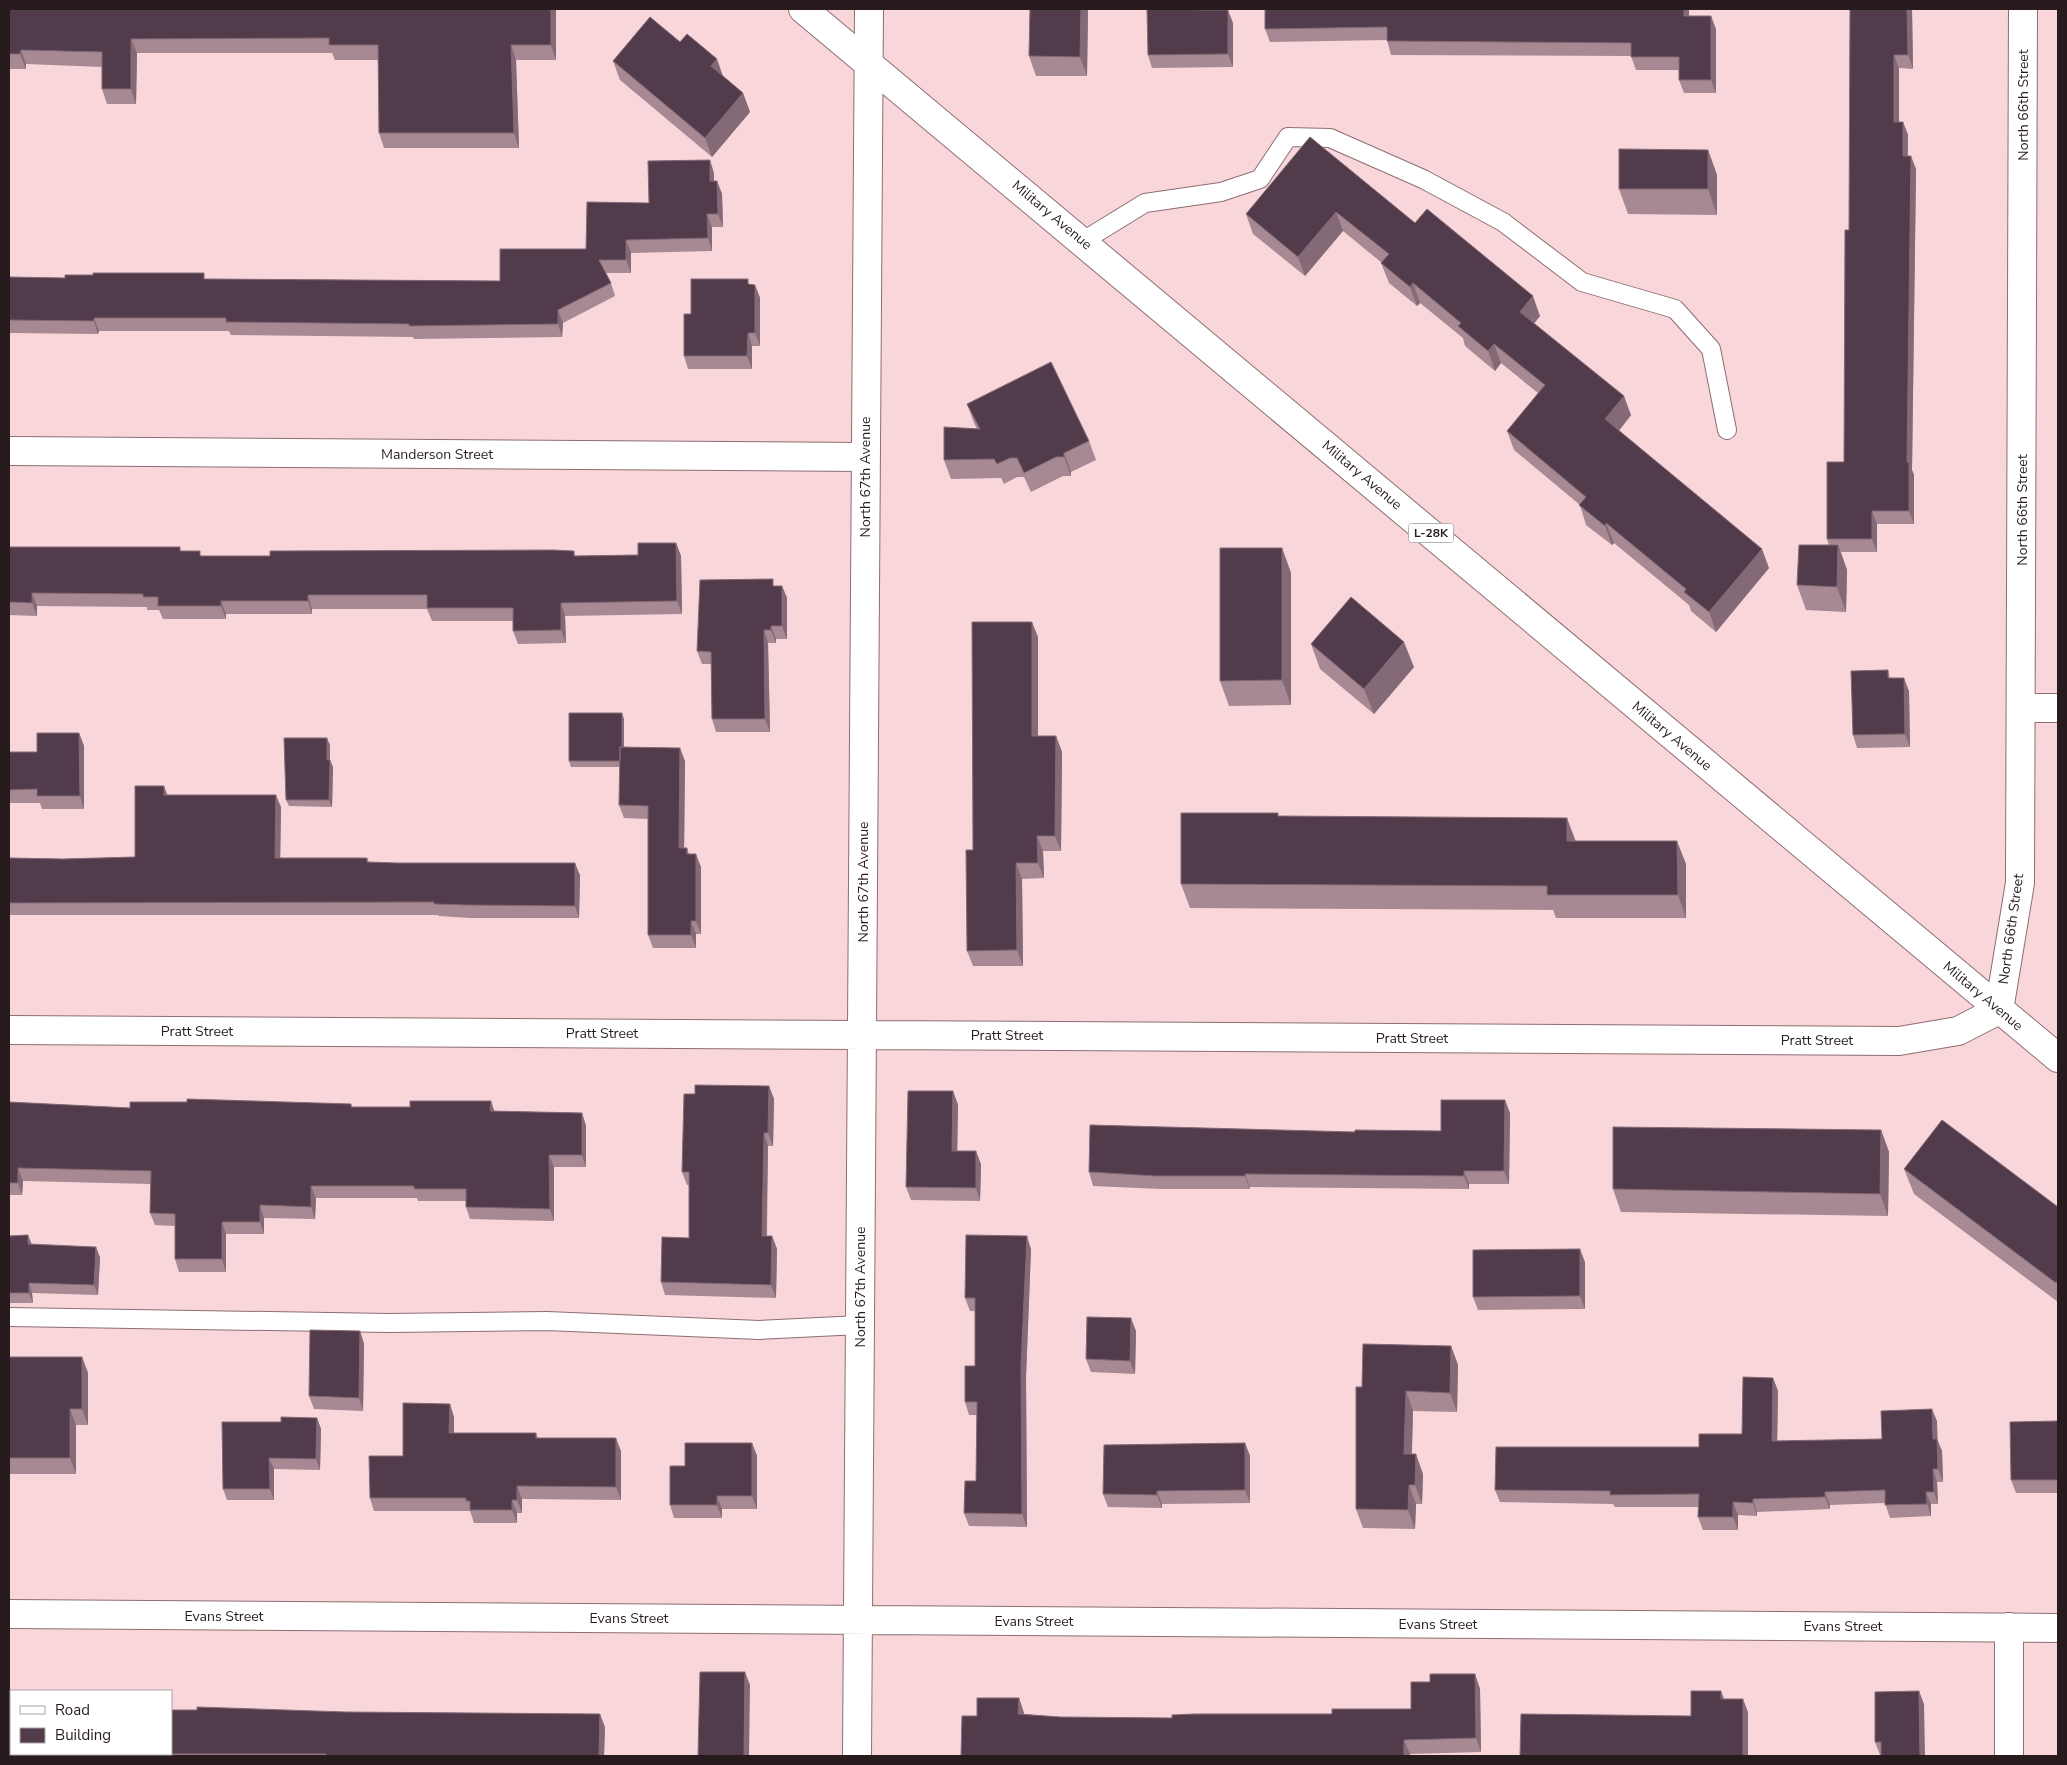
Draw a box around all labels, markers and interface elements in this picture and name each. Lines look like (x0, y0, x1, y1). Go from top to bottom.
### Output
street label: North 66th Street (2014, 49, 2033, 161)
street label: Military Avenue (1008, 176, 1096, 254)
street label: North 67th Avenue (856, 417, 875, 537)
street label: Military Avenue (1318, 436, 1406, 514)
street label: Manderson Street (381, 445, 493, 464)
street label: North 66th Street (2013, 454, 2032, 566)
road number: L-28K (1408, 524, 1454, 542)
street label: Military Avenue (1628, 697, 1716, 775)
street label: North 67th Avenue (854, 822, 873, 942)
street label: North 66th Street (1994, 872, 2028, 985)
street label: Military Avenue (1939, 957, 2027, 1035)
street label: Pratt Street (161, 1022, 233, 1041)
street label: Pratt Street (566, 1024, 638, 1043)
street label: Pratt Street (971, 1026, 1043, 1045)
street label: Pratt Street (1376, 1029, 1448, 1048)
street label: Pratt Street (1781, 1031, 1853, 1050)
street label: North 67th Avenue (851, 1227, 870, 1347)
street label: Evans Street (184, 1607, 264, 1626)
street label: Evans Street (589, 1609, 669, 1628)
street label: Evans Street (994, 1612, 1074, 1631)
street label: Evans Street (1398, 1615, 1478, 1634)
street label: Evans Street (1803, 1617, 1883, 1636)
legend (10, 1690, 172, 1755)
text: Road (55, 1700, 90, 1720)
text: Building (55, 1725, 111, 1745)

